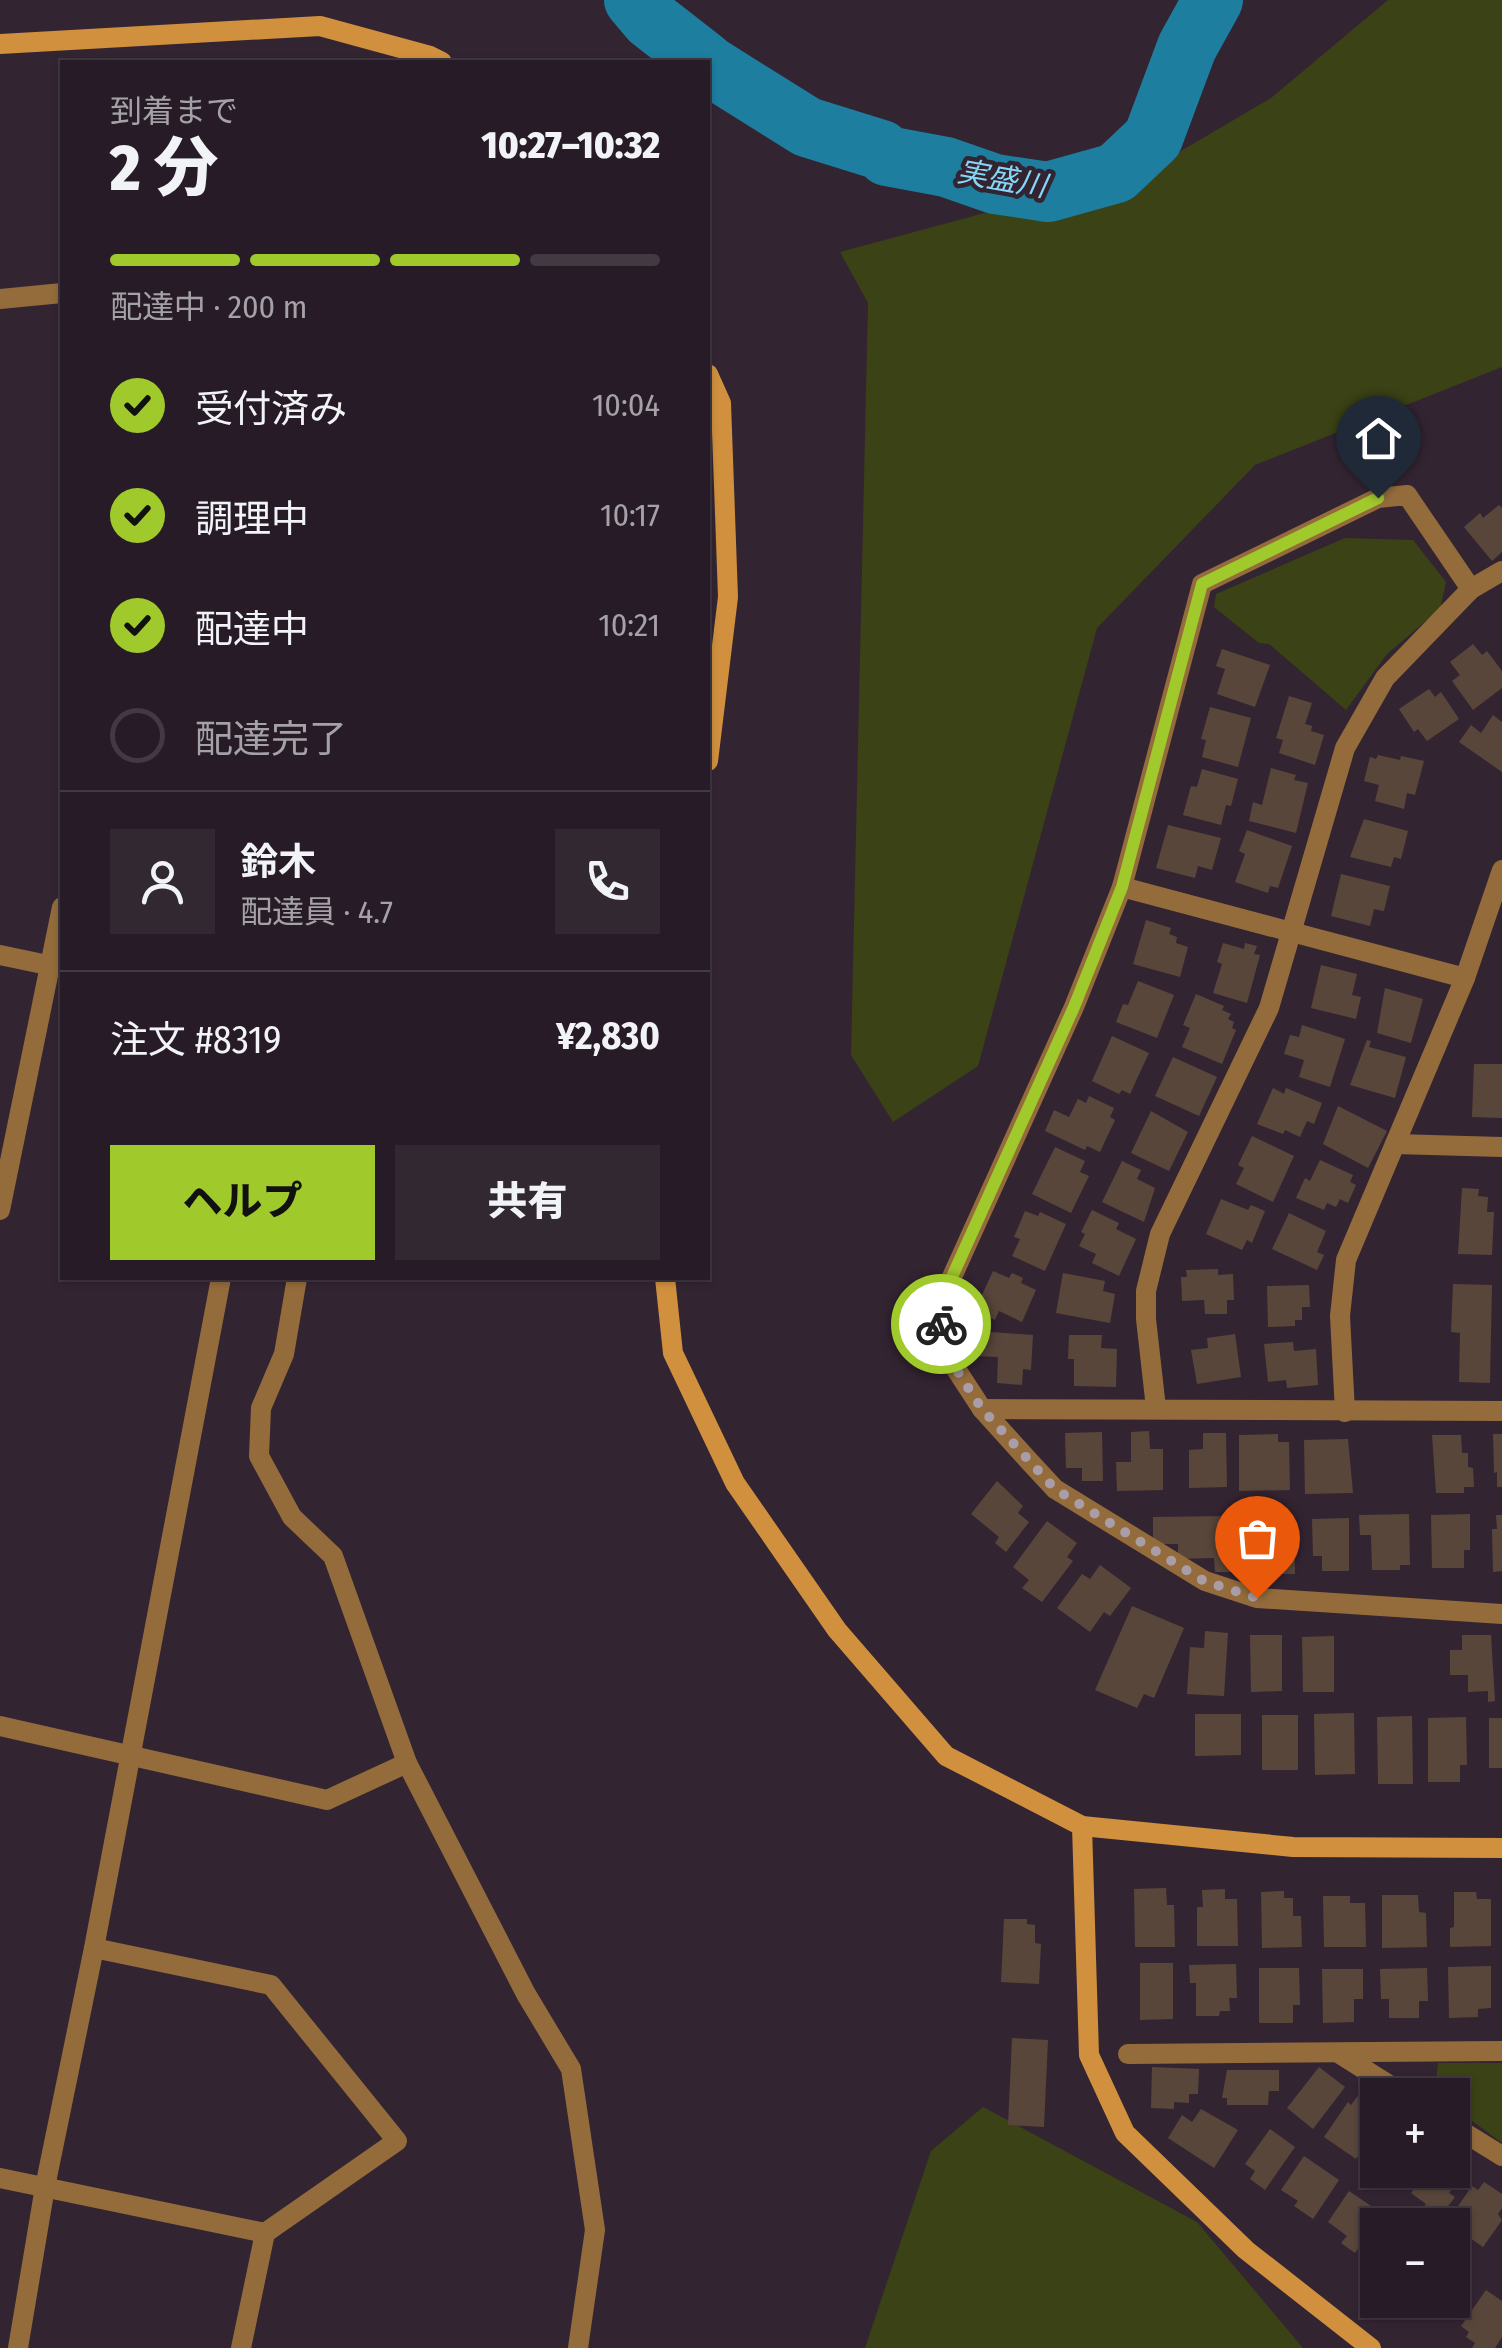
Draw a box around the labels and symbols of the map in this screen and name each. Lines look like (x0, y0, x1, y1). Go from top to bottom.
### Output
water label: 実盛川 (955, 153, 1052, 205)
pin (1336, 396, 1421, 499)
courier (891, 1274, 991, 1374)
pin (1215, 1496, 1300, 1599)

